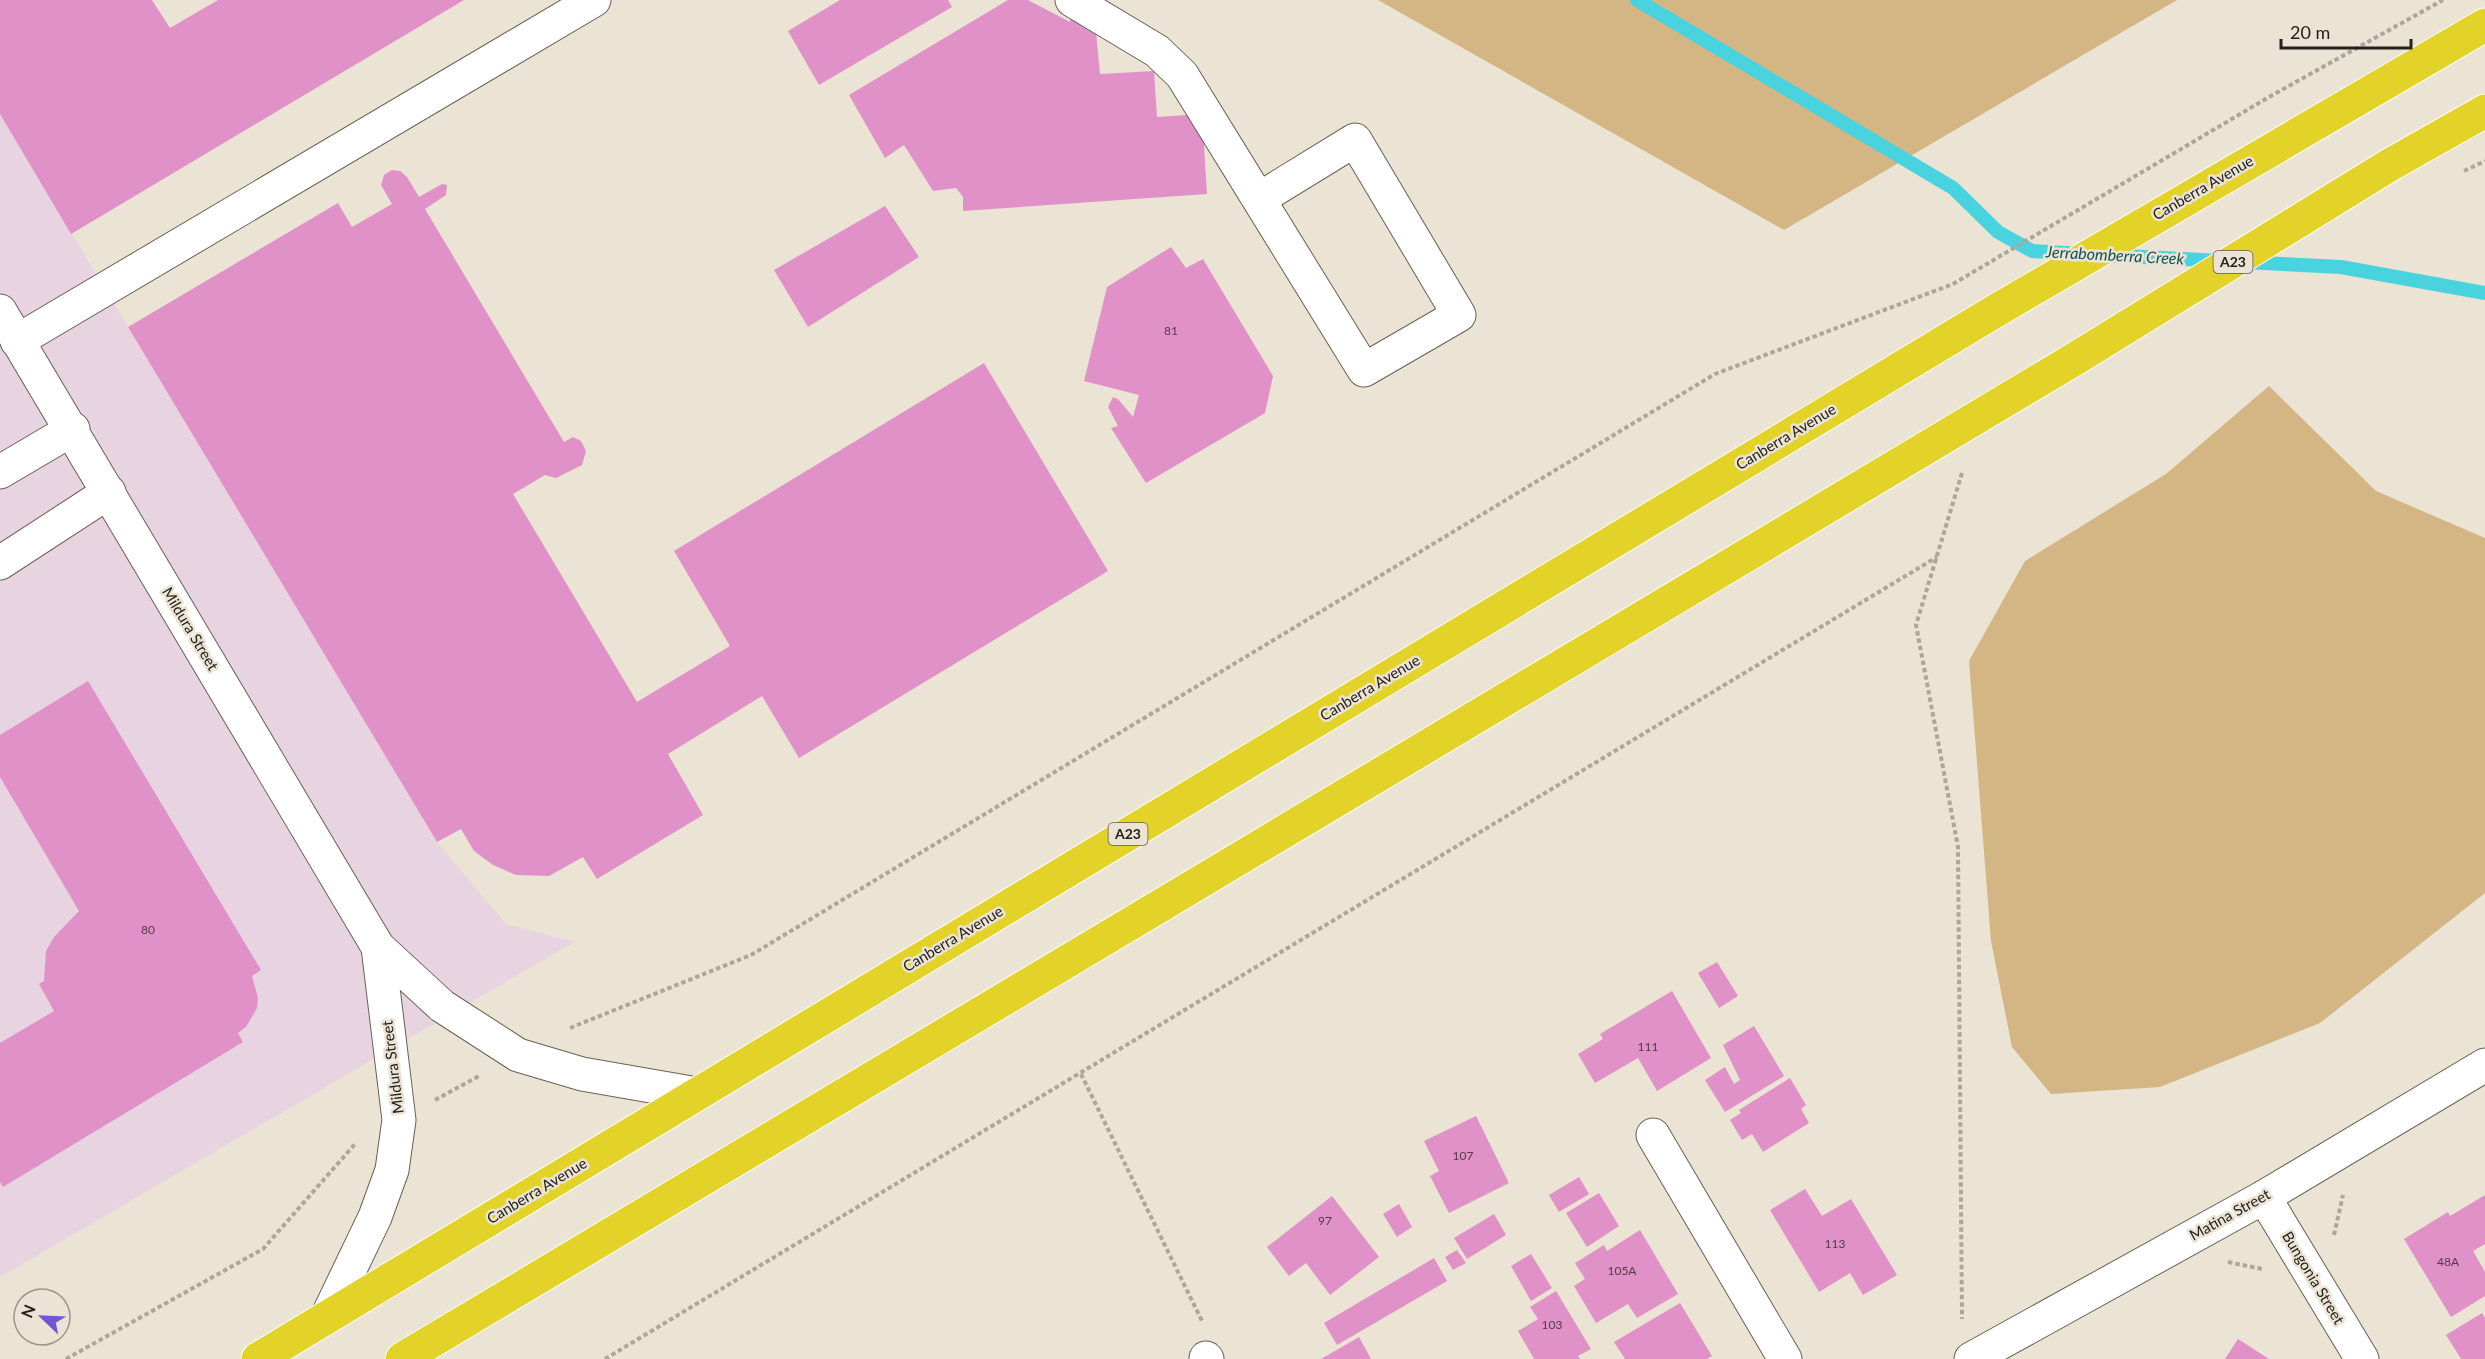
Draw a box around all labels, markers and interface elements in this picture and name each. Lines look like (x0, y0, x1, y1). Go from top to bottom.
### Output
scale bar (2281, 12, 2412, 50)
text: 20 m (2290, 21, 2330, 43)
street label: Canberra Avenue (2149, 151, 2256, 223)
water label: Jerrabomberra Creek (2044, 241, 2185, 268)
road number: A23 (2214, 251, 2252, 273)
house number: 81 (1164, 323, 1178, 338)
street label: Canberra Avenue (1732, 399, 1839, 473)
street label: Mildura Street (159, 584, 223, 674)
street label: Canberra Avenue (1316, 650, 1423, 724)
road number: A23 (1108, 823, 1148, 845)
street label: Canberra Avenue (899, 901, 1006, 975)
house number: 80 (141, 922, 155, 937)
street label: Mildura Street (377, 1019, 407, 1115)
house number: 111 (1638, 1039, 1658, 1054)
house number: 107 (1453, 1148, 1473, 1163)
street label: Canberra Avenue (483, 1153, 590, 1227)
street label: Matina Street (2186, 1184, 2274, 1244)
house number: 97 (1318, 1213, 1332, 1228)
street label: Bungonia Street (2279, 1228, 2349, 1328)
house number: 113 (1825, 1236, 1845, 1251)
house number: 48A (2437, 1254, 2460, 1269)
house number: 105A (1607, 1263, 1637, 1278)
north arrow (12, 1287, 72, 1347)
text: N (17, 1302, 39, 1320)
house number: 103 (1542, 1317, 1562, 1332)

